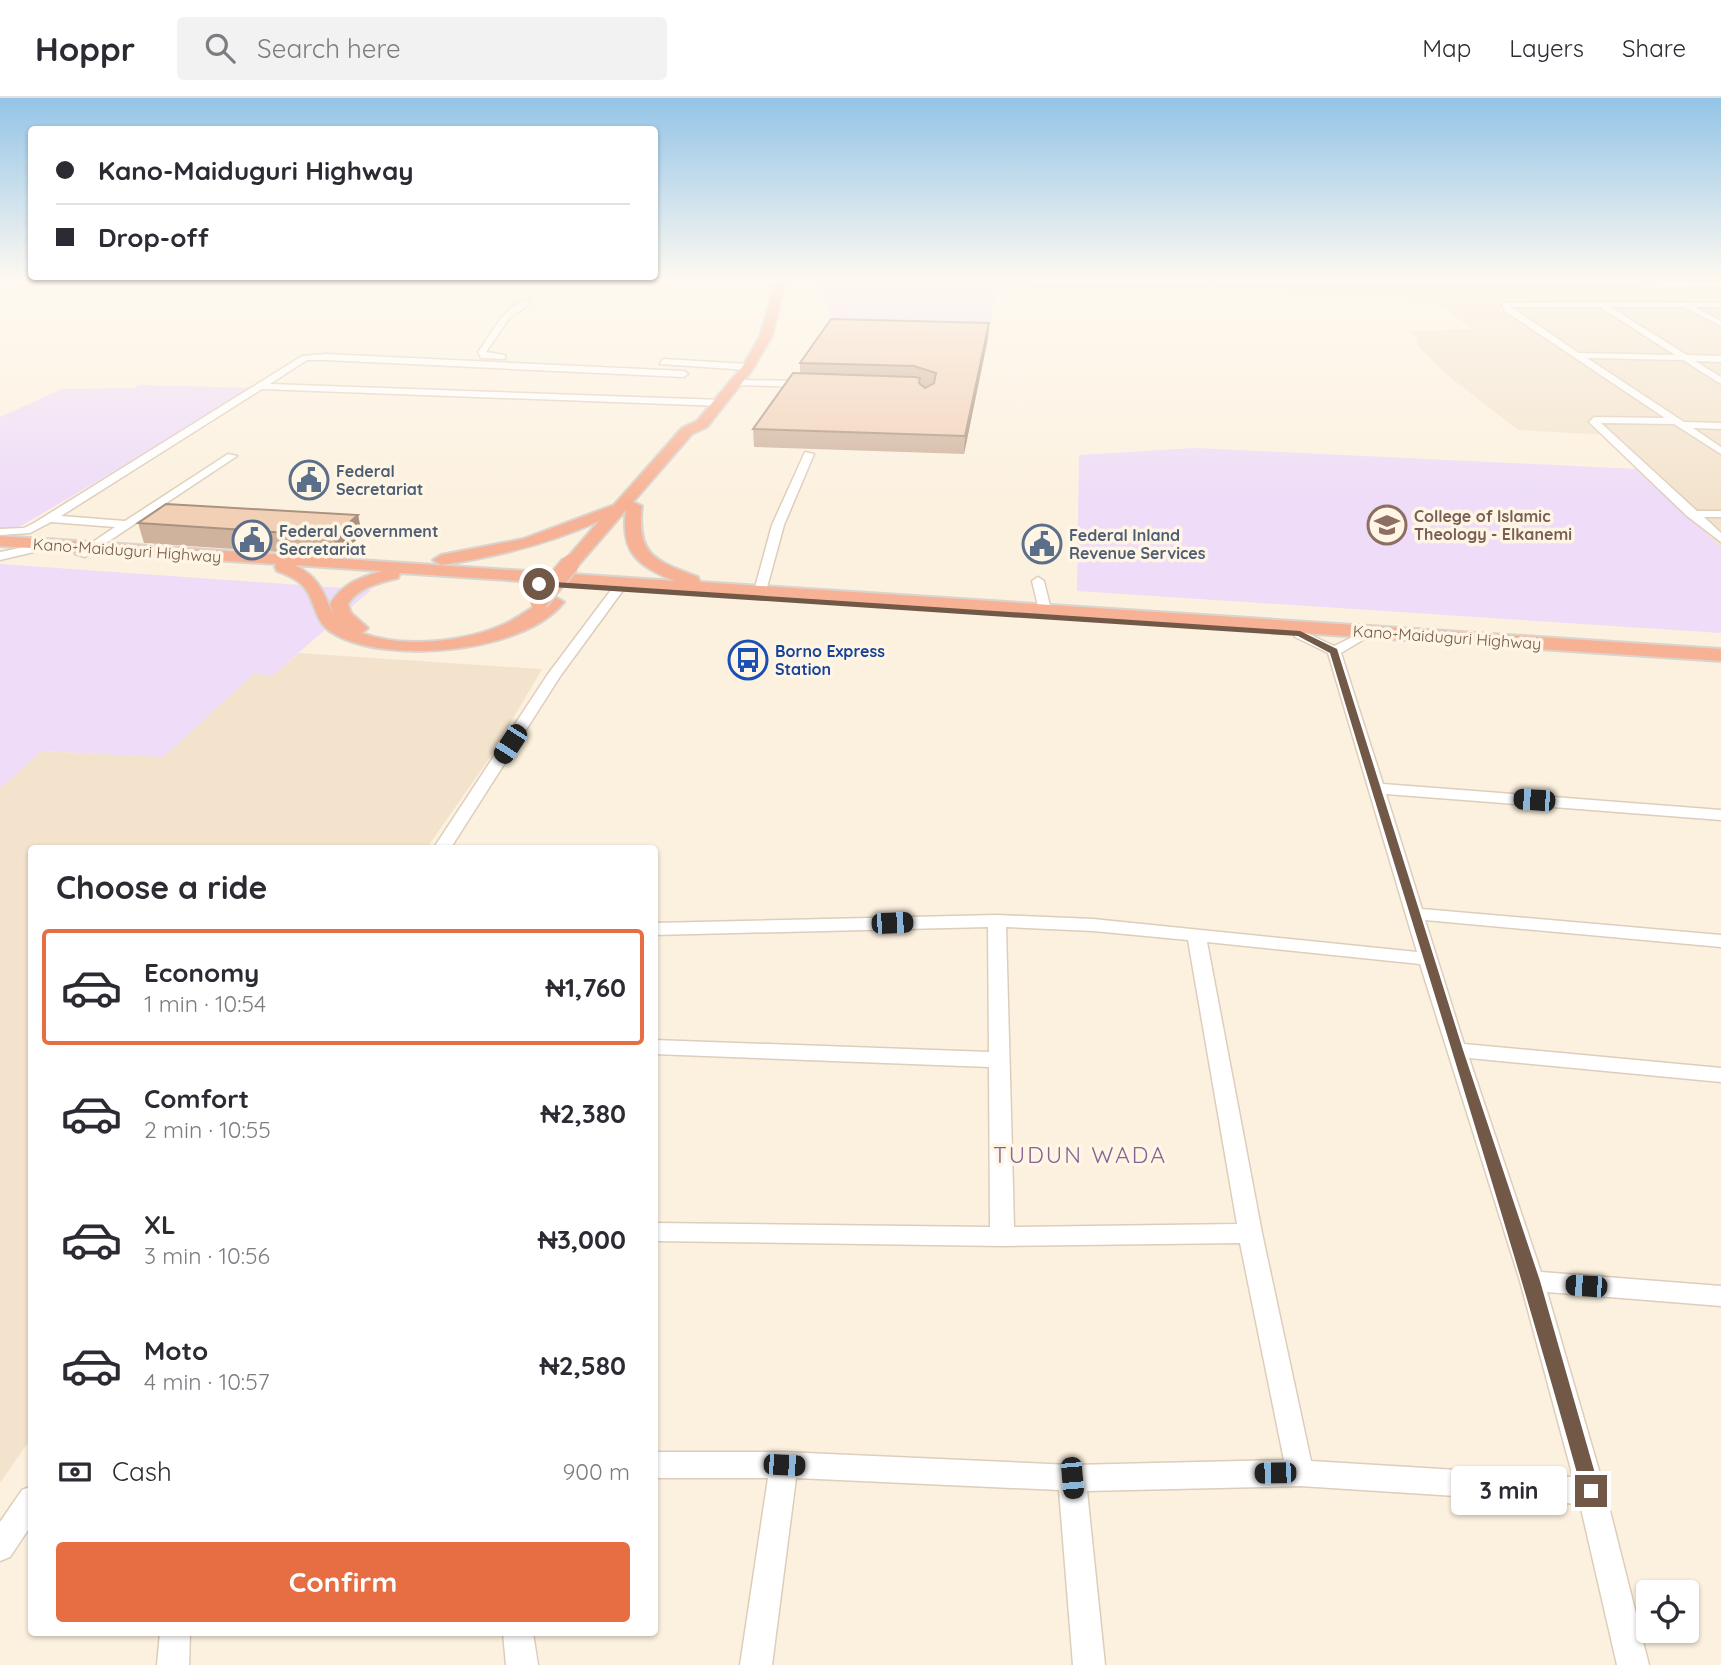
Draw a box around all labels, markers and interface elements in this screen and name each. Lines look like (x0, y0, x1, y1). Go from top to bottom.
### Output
search box (177, 17, 667, 80)
text: Hoppr (35, 28, 135, 69)
icon: search (201, 29, 239, 67)
text: Search here (257, 32, 401, 65)
text: Map (1422, 33, 1471, 63)
text: Layers (1509, 33, 1584, 63)
text: Share (1622, 33, 1686, 63)
text: Kano-Maiduguri Highway (98, 154, 414, 187)
text: Drop-off (98, 221, 209, 254)
public building icon: Federal Secretariat (288, 459, 330, 501)
place label: Federal Secretariat (336, 461, 423, 499)
school or university icon: College of Islamic Theology - Elkanemi (1366, 504, 1408, 546)
place label: College of Islamic Theology - Elkanemi (1414, 506, 1572, 544)
public building icon: Federal Government Secretariat (231, 519, 273, 561)
place label: Federal Government Secretariat (279, 521, 438, 559)
public building icon: Federal Inland Revenue Services (1021, 523, 1063, 565)
place label: Federal Inland Revenue Services (1069, 525, 1206, 563)
street label: Kano-Maiduguri Highway (32, 533, 222, 567)
route start (523, 568, 555, 600)
street label: Kano-Maiduguri Highway (1352, 620, 1542, 654)
bus stop icon: Borno Express Station (727, 639, 769, 681)
place label: Borno Express Station (775, 641, 885, 679)
car (490, 721, 531, 767)
car (1513, 788, 1556, 812)
text: Choose a ride (56, 867, 268, 907)
car (871, 912, 914, 934)
icon: car (60, 956, 123, 1019)
text: Economy (144, 956, 259, 989)
text: ₦1,760 (546, 971, 626, 1004)
text: 1 min · 10:54 (144, 989, 266, 1018)
icon: car (60, 1082, 123, 1145)
text: Comfort (144, 1082, 249, 1115)
text: ₦2,380 (541, 1097, 626, 1130)
text: 2 min · 10:55 (144, 1115, 271, 1144)
district label: TUDUN WADA (993, 1140, 1167, 1169)
icon: car (60, 1208, 123, 1271)
text: XL (144, 1208, 176, 1241)
text: ₦3,000 (538, 1223, 626, 1256)
text: 3 min · 10:56 (144, 1241, 270, 1270)
car (1565, 1274, 1608, 1298)
icon: car (60, 1334, 123, 1397)
text: Moto (144, 1334, 208, 1367)
text: ₦2,580 (540, 1349, 626, 1382)
text: 4 min · 10:57 (144, 1367, 269, 1396)
icon: cash (56, 1453, 94, 1491)
car (763, 1453, 806, 1477)
text: Cash (112, 1455, 172, 1488)
car (1060, 1456, 1085, 1500)
text: 900 m (563, 1457, 630, 1486)
car (1254, 1462, 1297, 1484)
callout: 3 min (1451, 1466, 1566, 1516)
route end (1575, 1475, 1607, 1507)
text: 3 min (1479, 1476, 1539, 1505)
button: Confirm (56, 1542, 630, 1622)
map controls (1636, 1580, 1699, 1643)
button: locate (1636, 1580, 1699, 1643)

